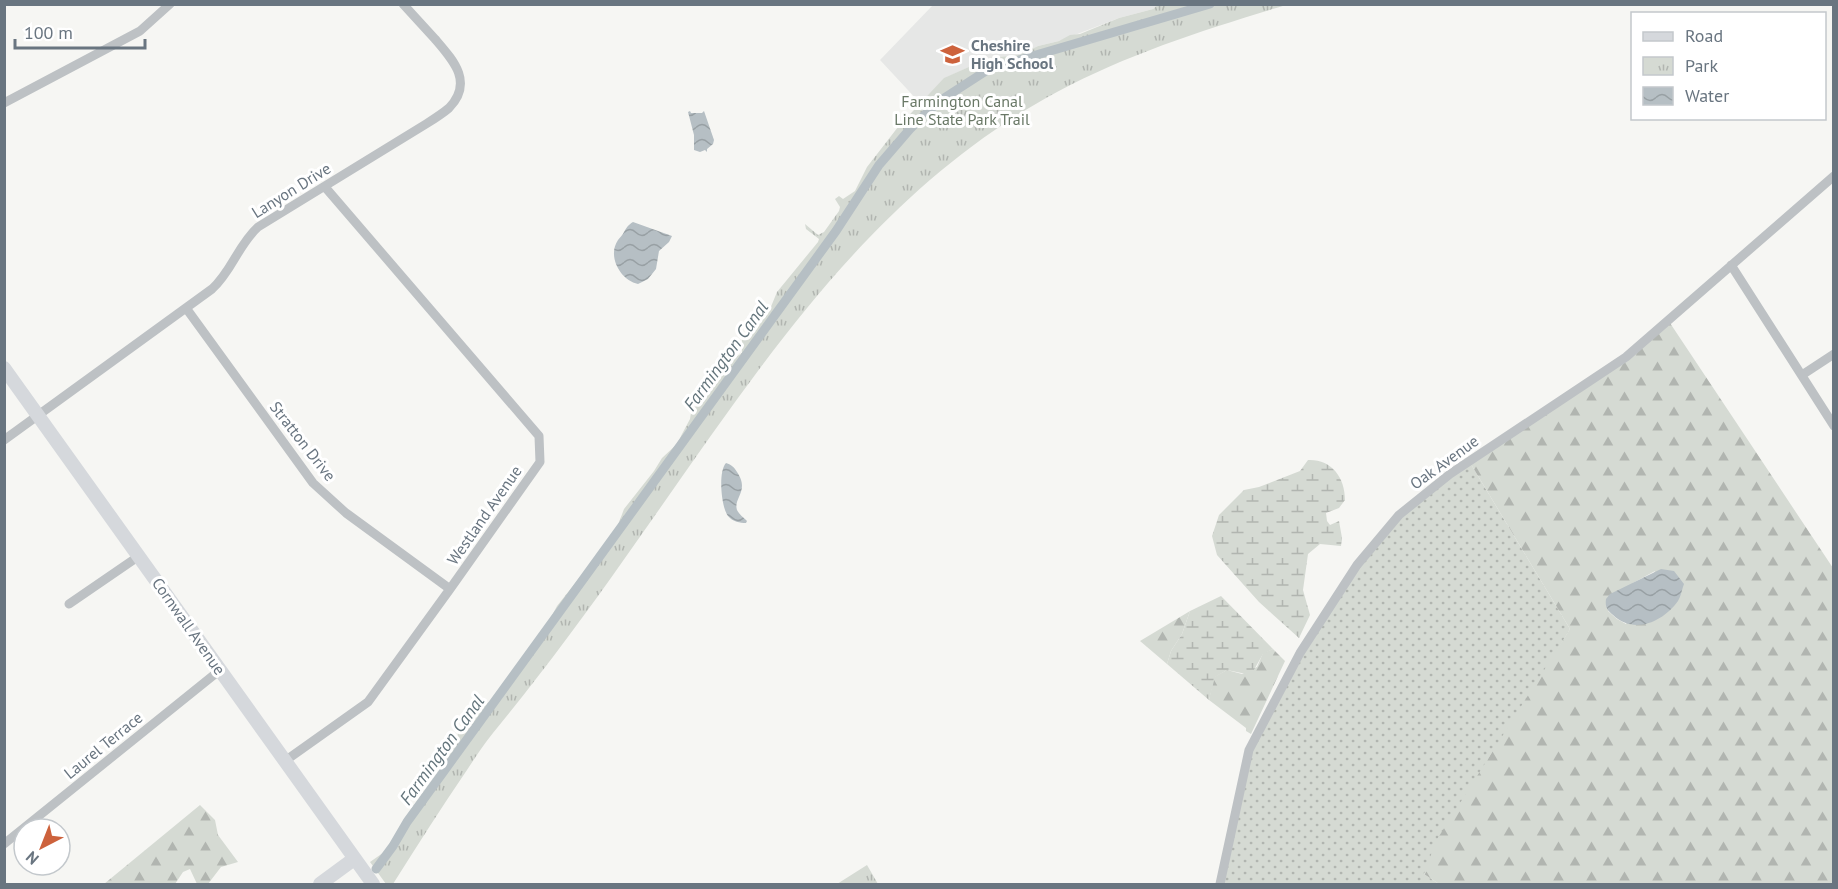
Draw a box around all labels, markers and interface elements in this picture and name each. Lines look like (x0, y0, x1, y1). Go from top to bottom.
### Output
scale bar (15, 12, 146, 50)
legend (1631, 12, 1826, 120)
text: 100 m (24, 21, 73, 44)
text: Road (1685, 24, 1723, 47)
place label: Cheshire High School (971, 35, 1053, 73)
school or university icon: Cheshire High School (940, 41, 966, 67)
text: Park (1685, 54, 1718, 77)
text: Water (1685, 84, 1729, 107)
park label: Farmington Canal Line State Park Trail (894, 91, 1030, 129)
street label: Lanyon Drive (248, 158, 334, 222)
water label: Farmington Canal (678, 296, 773, 415)
street label: Stratton Drive (266, 397, 340, 485)
street label: Oak Avenue (1406, 430, 1482, 494)
street label: Westland Avenue (442, 462, 526, 568)
street label: Cornwall Avenue (148, 574, 230, 678)
water label: Farmington Canal (394, 690, 489, 809)
street label: Laurel Terrace (60, 707, 146, 783)
north arrow (12, 817, 72, 877)
text: N (21, 847, 43, 869)

